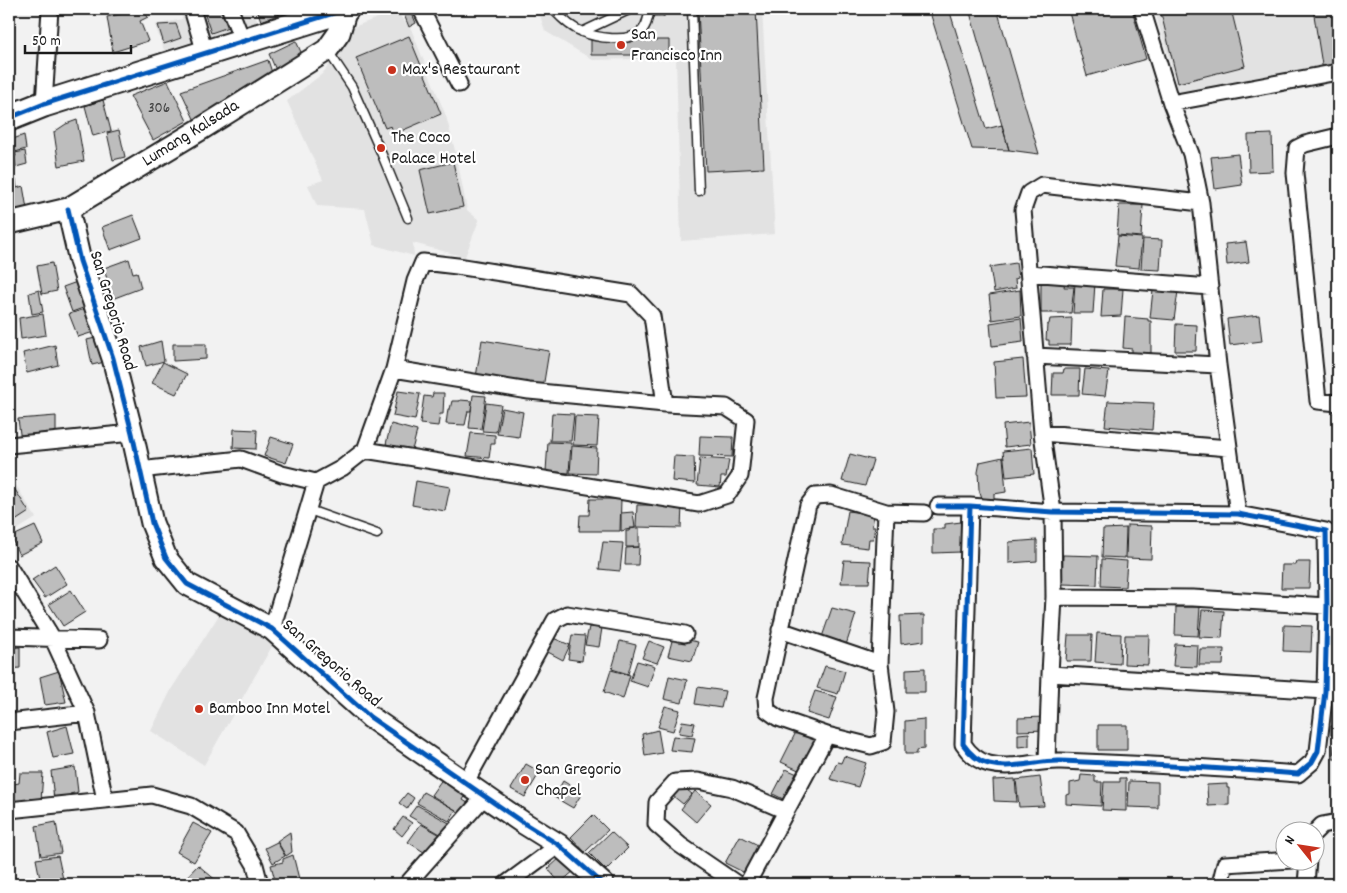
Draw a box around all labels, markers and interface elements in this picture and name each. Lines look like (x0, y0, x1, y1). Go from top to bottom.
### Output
scale bar (25, 22, 131, 54)
place label: San Francisco Inn (631, 23, 722, 69)
text: 50 m (32, 31, 61, 53)
marker: San Francisco Inn (615, 39, 627, 51)
place label: Max's Restaurant (402, 58, 520, 83)
marker: Max's Restaurant (386, 64, 398, 76)
street label: Lumang Kalsada (138, 94, 245, 174)
house number: 306 (148, 98, 170, 120)
place label: The Coco Palace Hotel (391, 126, 476, 172)
marker: The Coco Palace Hotel (375, 142, 387, 154)
street label: San Gregorio Road (82, 248, 142, 374)
street label: San Gregorio Road (276, 614, 386, 714)
place label: Bamboo Inn Motel (209, 697, 331, 722)
marker: Bamboo Inn Motel (193, 703, 205, 715)
place label: San Gregorio Chapel (535, 758, 621, 804)
marker: San Gregorio Chapel (519, 774, 531, 786)
north arrow (1274, 820, 1324, 870)
text: N (1280, 832, 1301, 848)

